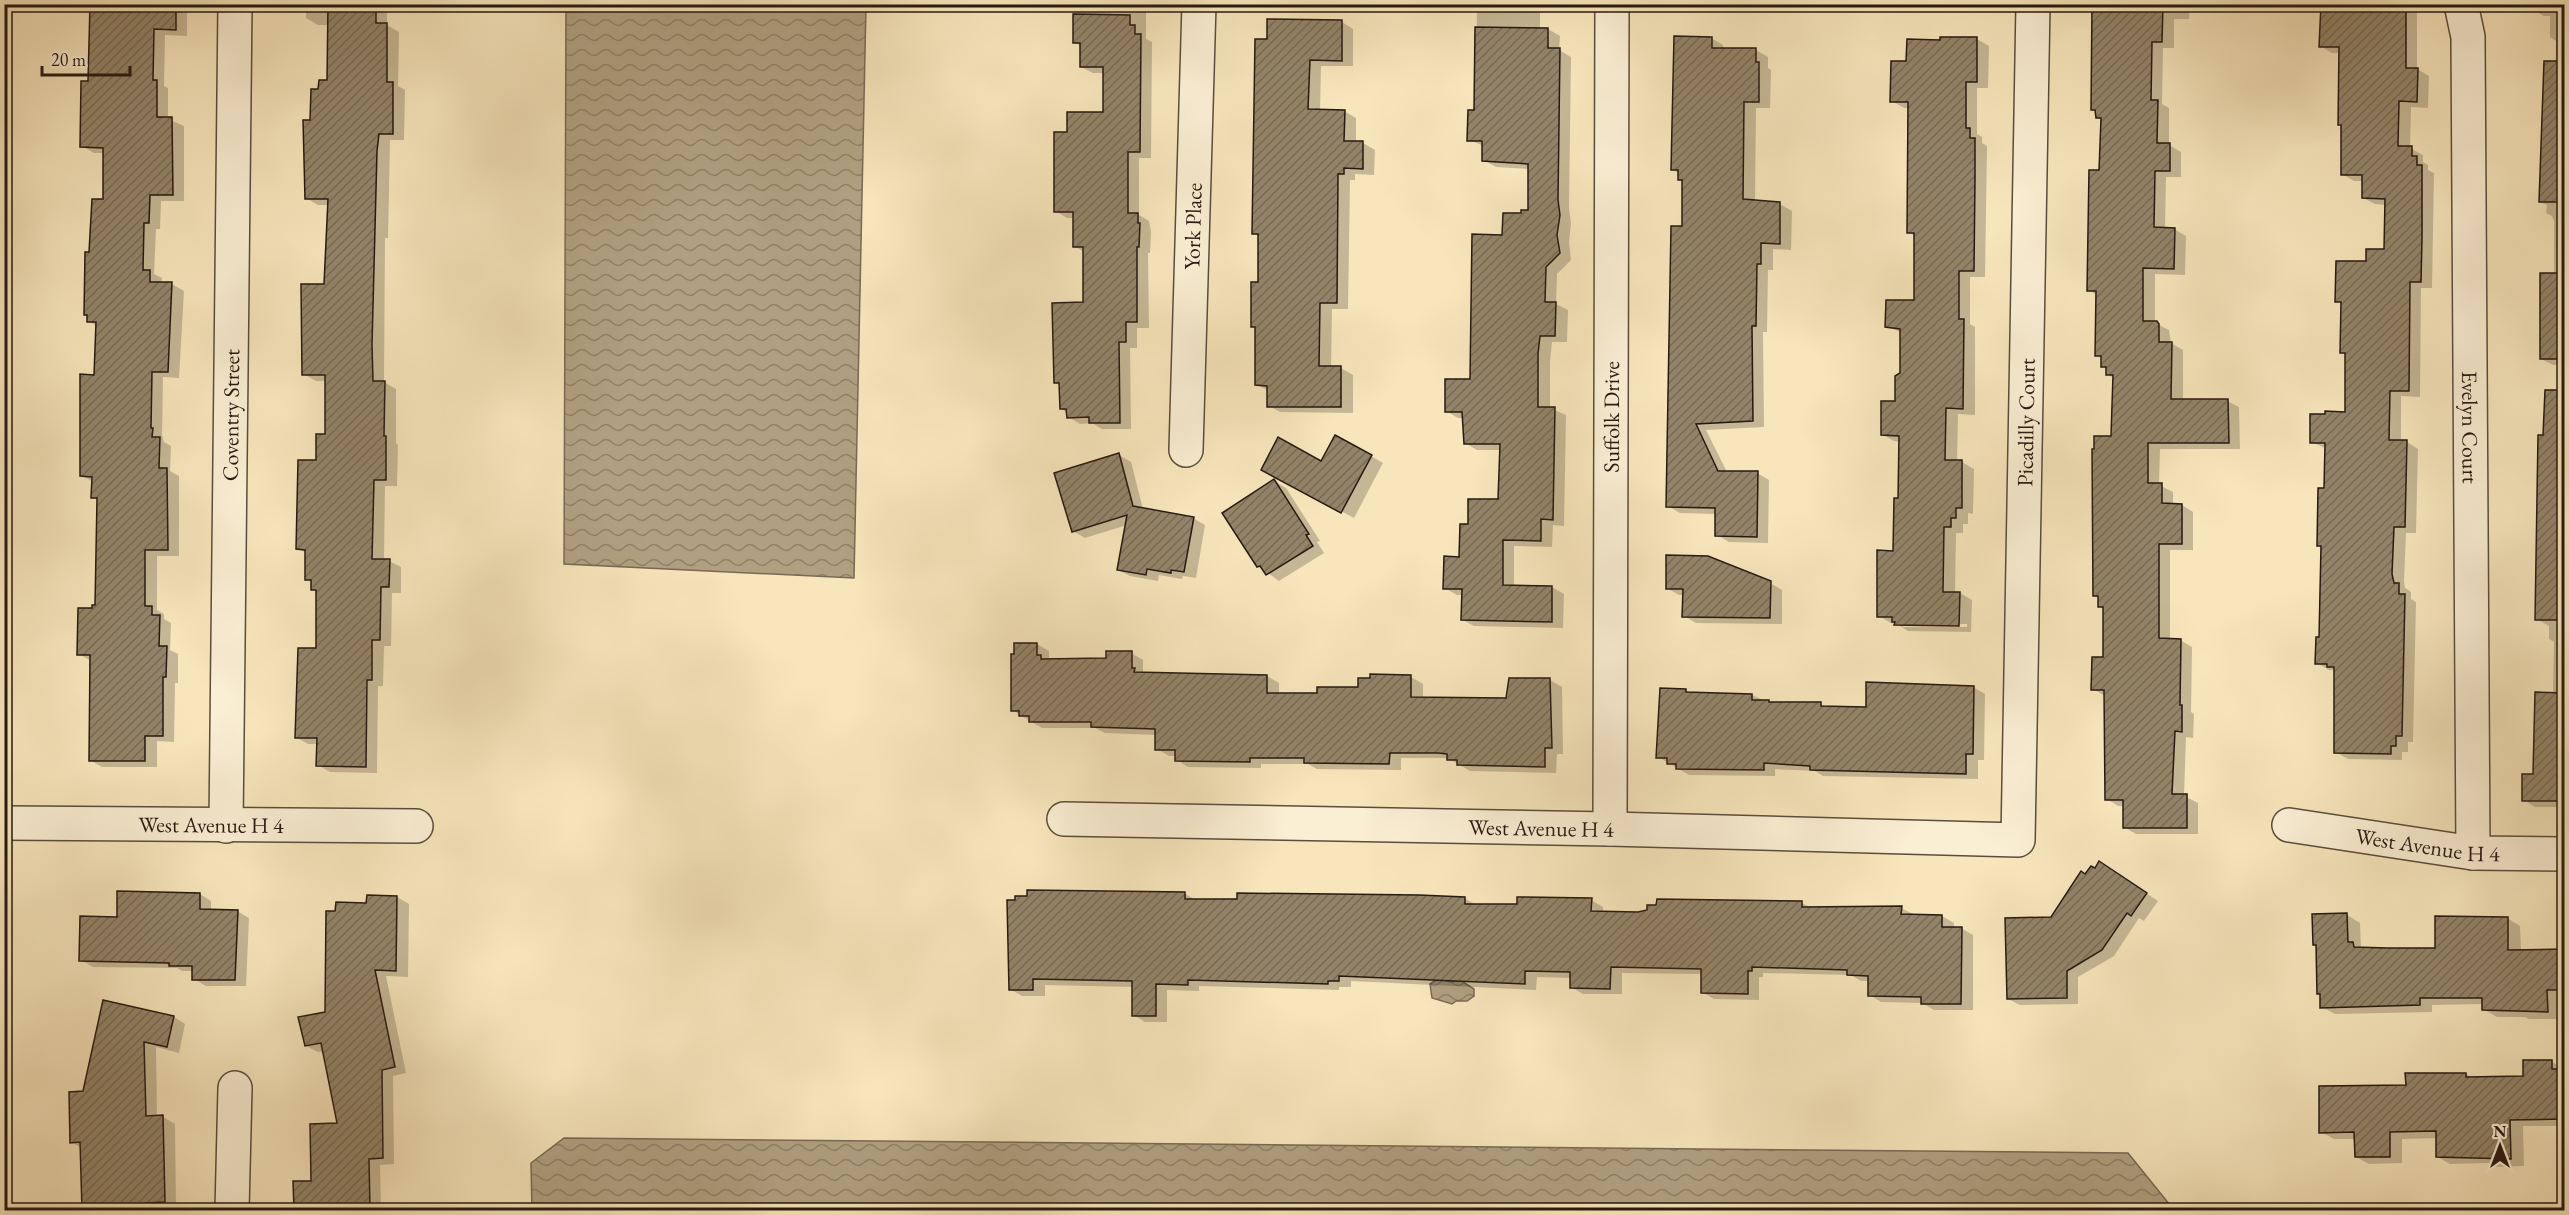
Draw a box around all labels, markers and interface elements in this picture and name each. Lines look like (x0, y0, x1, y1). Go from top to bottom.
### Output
scale bar (42, 39, 130, 77)
text: 20 m (51, 48, 86, 71)
street label: York Place (1177, 182, 1208, 270)
street label: Coventry Street (215, 349, 246, 481)
street label: Picadilly Court (2010, 358, 2041, 487)
street label: Suffolk Drive (1596, 361, 1626, 473)
street label: Evelyn Court (2456, 371, 2485, 484)
street label: West Avenue H 4 (138, 809, 284, 840)
street label: West Avenue H 4 (1468, 812, 1614, 844)
street label: West Avenue H 4 (2353, 821, 2500, 868)
north arrow (2470, 1116, 2530, 1176)
text: N (2494, 1121, 2507, 1142)

